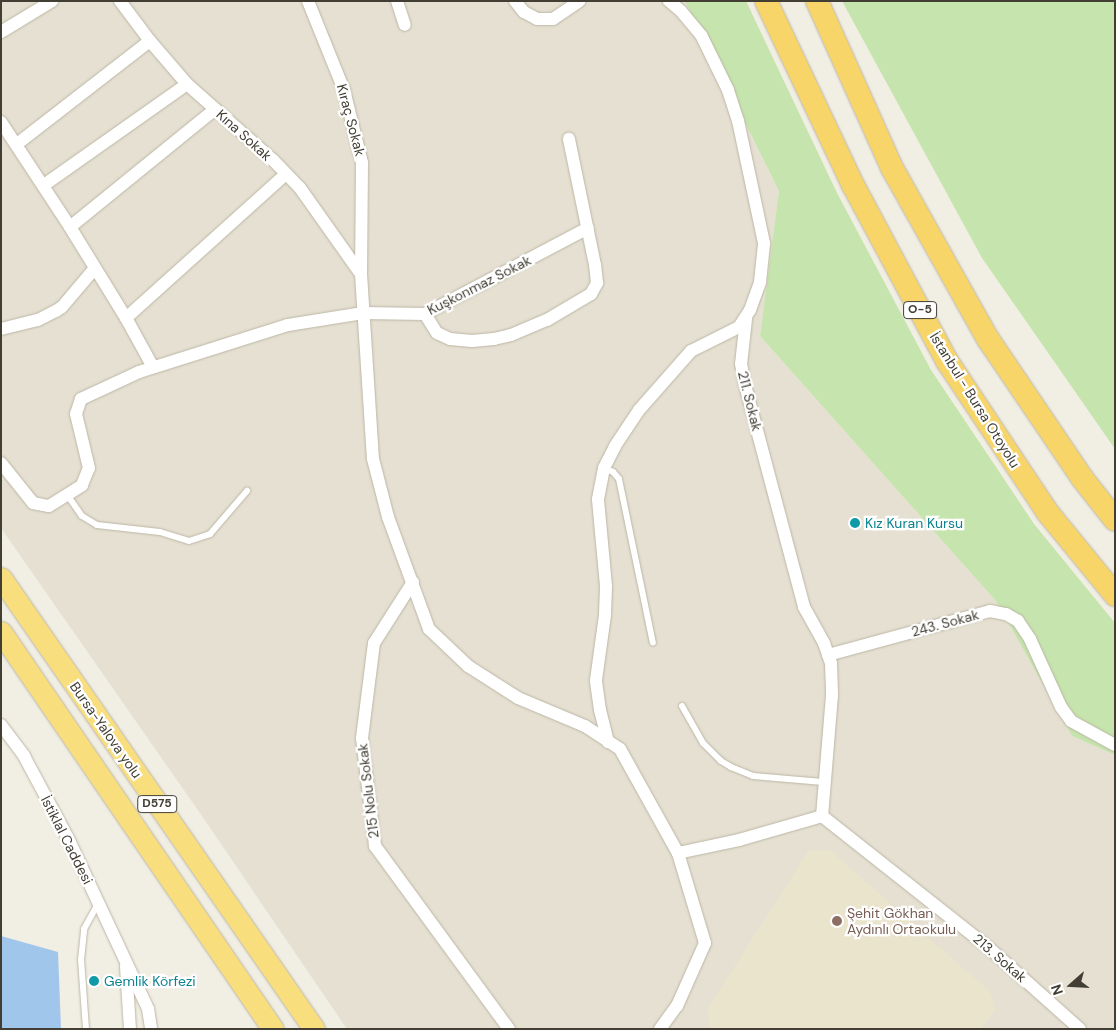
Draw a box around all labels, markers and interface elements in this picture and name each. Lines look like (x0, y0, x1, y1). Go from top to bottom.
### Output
street label: Kıraç Sokak (333, 82, 369, 158)
street label: Kına Sokak (213, 106, 275, 164)
street label: Kuşkonmaz Sokak (424, 252, 534, 318)
road number: O-5 (902, 300, 938, 320)
street label: İstanbul - Bursa Otoyolu (926, 329, 1024, 471)
street label: 211. Sokak (734, 369, 766, 433)
place label: Kız Kuran Kursu (865, 515, 963, 531)
marker: Kız Kuran Kursu (849, 517, 861, 529)
street label: 243. Sokak (909, 606, 981, 640)
street label: Bursa-Yalova yolu (66, 679, 146, 781)
street label: 215 Nolu Sokak (354, 743, 382, 839)
street label: İstiklal Caddesi (37, 793, 97, 887)
road number: D575 (137, 794, 177, 814)
place label: Şehit Gökhan Aydınlı Ortaokulu (847, 905, 956, 938)
marker: Şehit Gökhan Aydınlı Ortaokulu (831, 915, 843, 927)
street label: 213. Sokak (970, 930, 1030, 986)
north arrow (1046, 960, 1096, 1010)
place label: Gemlik Körfezi (104, 973, 196, 989)
marker: Gemlik Körfezi (88, 975, 100, 987)
text: N (1047, 982, 1067, 998)

